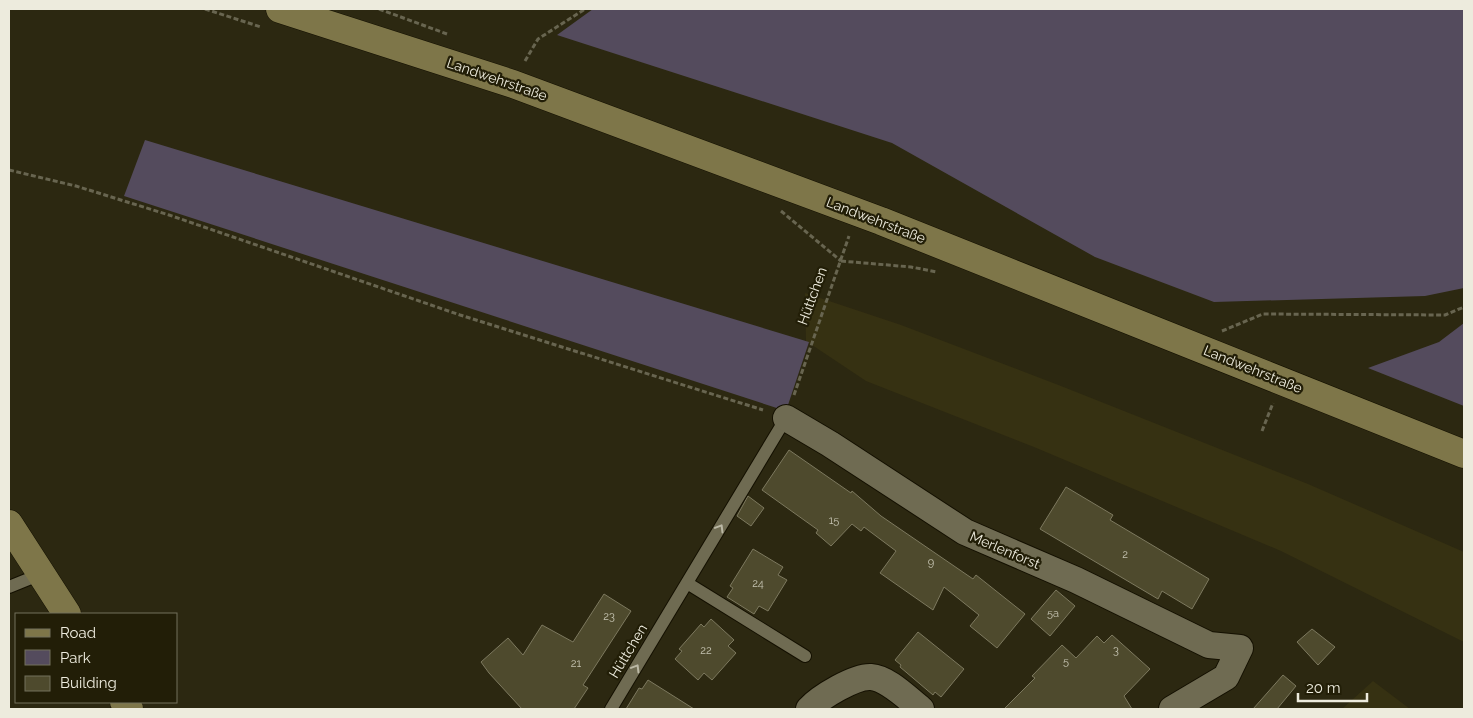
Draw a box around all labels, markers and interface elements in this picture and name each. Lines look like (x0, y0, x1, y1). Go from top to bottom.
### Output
street label: Landwehrstraße (445, 54, 549, 104)
street label: Landwehrstraße (824, 194, 928, 246)
street label: Hüttchen (794, 265, 830, 327)
street label: Landwehrstraße (1201, 342, 1305, 396)
house number: 15 (829, 514, 839, 527)
one-way arrow (713, 525, 723, 534)
street label: Merlenforst (968, 528, 1043, 572)
house number: 2 (1122, 548, 1128, 561)
house number: 9 (928, 556, 934, 569)
house number: 24 (752, 577, 764, 590)
house number: 5a (1047, 607, 1059, 620)
house number: 23 (603, 610, 615, 623)
legend (15, 613, 178, 703)
street label: Hüttchen (606, 621, 650, 681)
text: Road (60, 624, 96, 642)
house number: 22 (700, 644, 712, 657)
house number: 3 (1113, 644, 1119, 657)
text: Park (60, 649, 91, 667)
house number: 5 (1063, 655, 1069, 668)
house number: 21 (571, 657, 582, 670)
one-way arrow (629, 664, 639, 673)
scale bar (1298, 670, 1367, 702)
text: Building (60, 674, 117, 692)
text: 20 m (1306, 679, 1341, 697)

